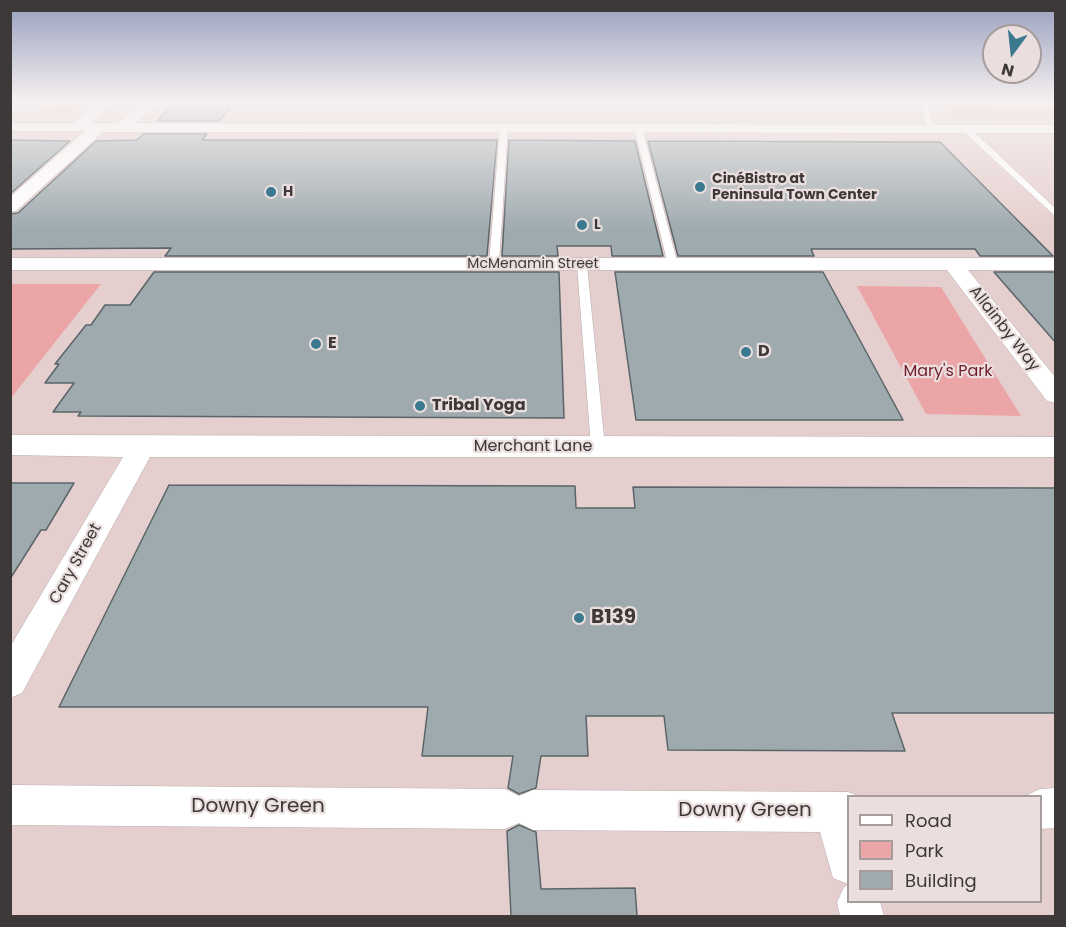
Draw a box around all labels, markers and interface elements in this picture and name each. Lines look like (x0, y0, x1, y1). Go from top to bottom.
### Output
north arrow (982, 24, 1042, 84)
text: N (999, 57, 1017, 83)
place label: CinéBistro at Peninsula Town Center (712, 171, 877, 204)
marker: CinéBistro at Peninsula Town Center (693, 180, 707, 194)
place label: H (283, 184, 293, 200)
marker: H (264, 185, 278, 199)
place label: L (594, 217, 601, 233)
marker: L (575, 218, 589, 232)
street label: McMenamin Street (467, 256, 599, 272)
street label: Allainby Way (965, 282, 1043, 376)
place label: E (328, 334, 337, 354)
marker: E (309, 337, 323, 351)
place label: D (758, 342, 770, 362)
marker: D (739, 345, 753, 359)
park label: Mary's Park (903, 362, 993, 382)
place label: Tribal Yoga (432, 396, 526, 416)
marker: Tribal Yoga (413, 399, 427, 413)
street label: Merchant Lane (474, 437, 592, 457)
street label: Cary Street (46, 520, 106, 608)
place label: B139 (591, 606, 636, 630)
marker: B139 (572, 611, 586, 625)
street label: Downy Green (191, 795, 325, 819)
legend (847, 795, 1042, 903)
street label: Downy Green (678, 799, 812, 823)
text: Road (905, 808, 952, 833)
text: Park (905, 838, 944, 863)
text: Building (905, 868, 977, 893)

